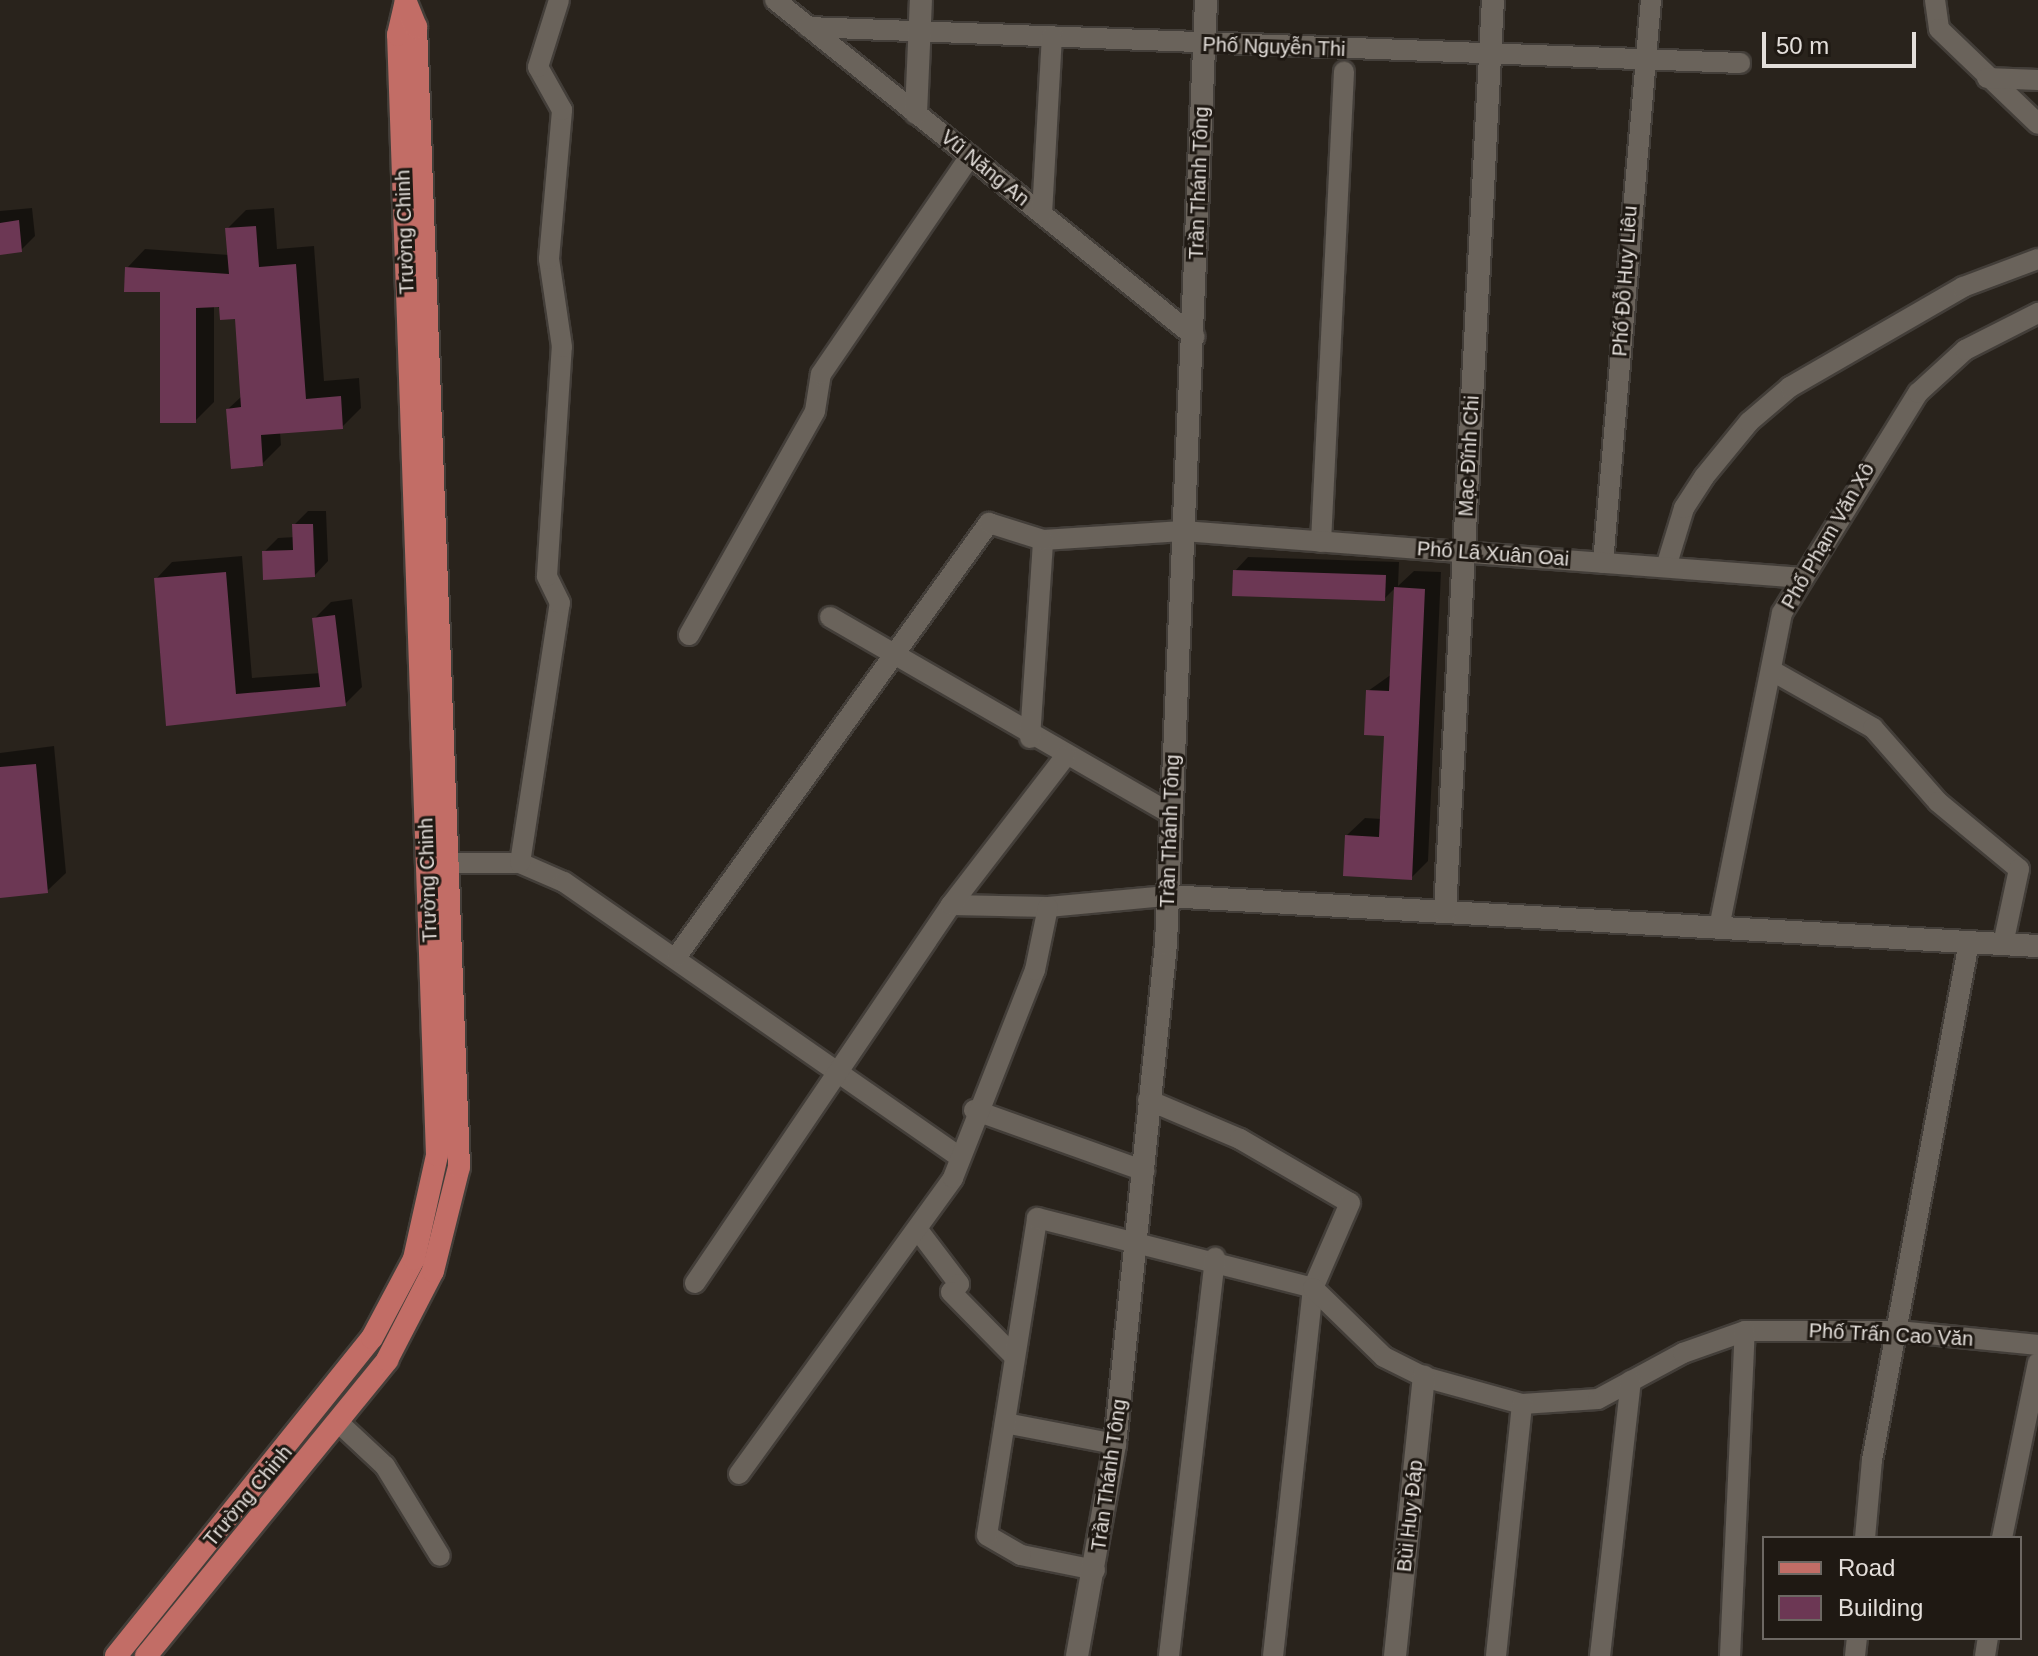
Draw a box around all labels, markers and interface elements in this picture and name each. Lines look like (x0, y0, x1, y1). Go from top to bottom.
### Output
scale bar (1766, 16, 1920, 66)
text: 50 m (1776, 32, 1829, 59)
street label: Phố Nguyễn Thi (1202, 33, 1346, 61)
street label: Trần Thánh Tông (1184, 106, 1214, 260)
street label: Vũ Năng An (936, 125, 1034, 211)
street label: Trường Chinh (391, 169, 419, 295)
street label: Phố Đỗ Huy Liêu (1608, 205, 1642, 357)
street label: Mạc Đĩnh Chi (1454, 395, 1484, 517)
street label: Phố Phạm Văn Xô (1776, 459, 1880, 613)
street label: Phố Lã Xuân Oai (1416, 537, 1570, 571)
street label: Trần Thánh Tông (1155, 754, 1185, 908)
street label: Trường Chinh (414, 817, 442, 943)
street label: Phố Trấn Cao Văn (1808, 1319, 1974, 1351)
street label: Trần Thánh Tông (1086, 1397, 1132, 1553)
street label: Trường Chinh (199, 1441, 297, 1551)
street label: Bùi Huy Đáp (1392, 1459, 1428, 1573)
legend (1762, 1536, 2022, 1640)
text: Road (1838, 1554, 1895, 1581)
text: Building (1838, 1594, 1923, 1621)

